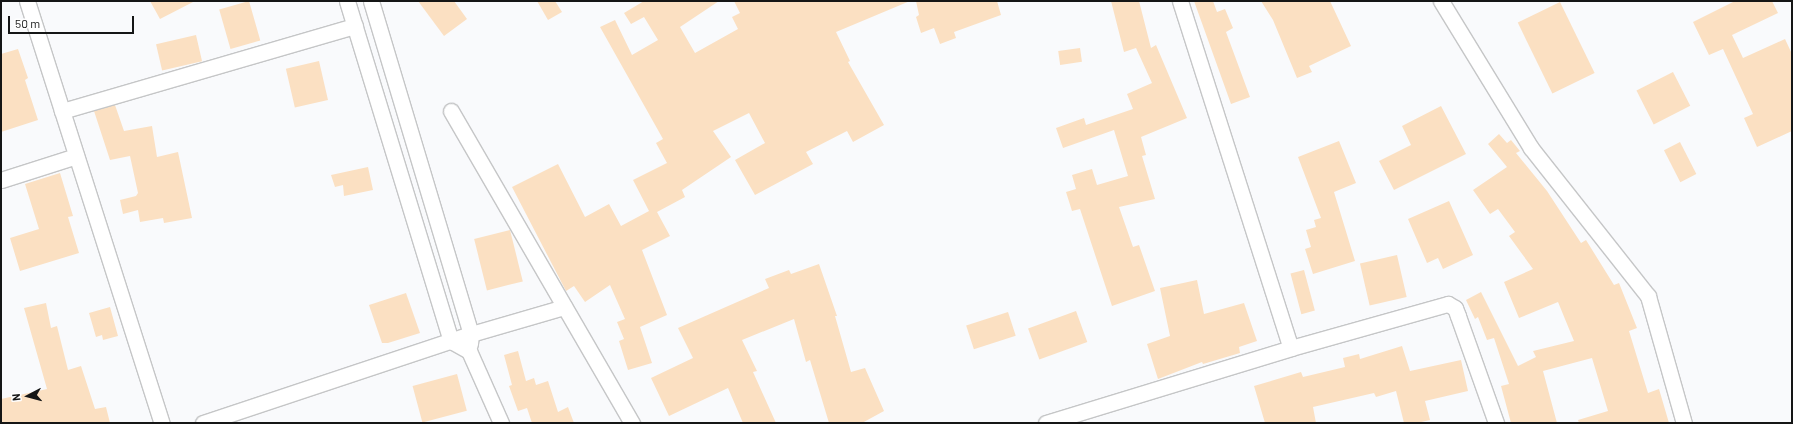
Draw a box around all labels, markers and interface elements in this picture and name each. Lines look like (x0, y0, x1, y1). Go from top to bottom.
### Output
scale bar (10, 8, 136, 34)
text: 50 m (15, 16, 40, 30)
north arrow (8, 376, 48, 416)
text: N (9, 393, 22, 402)

